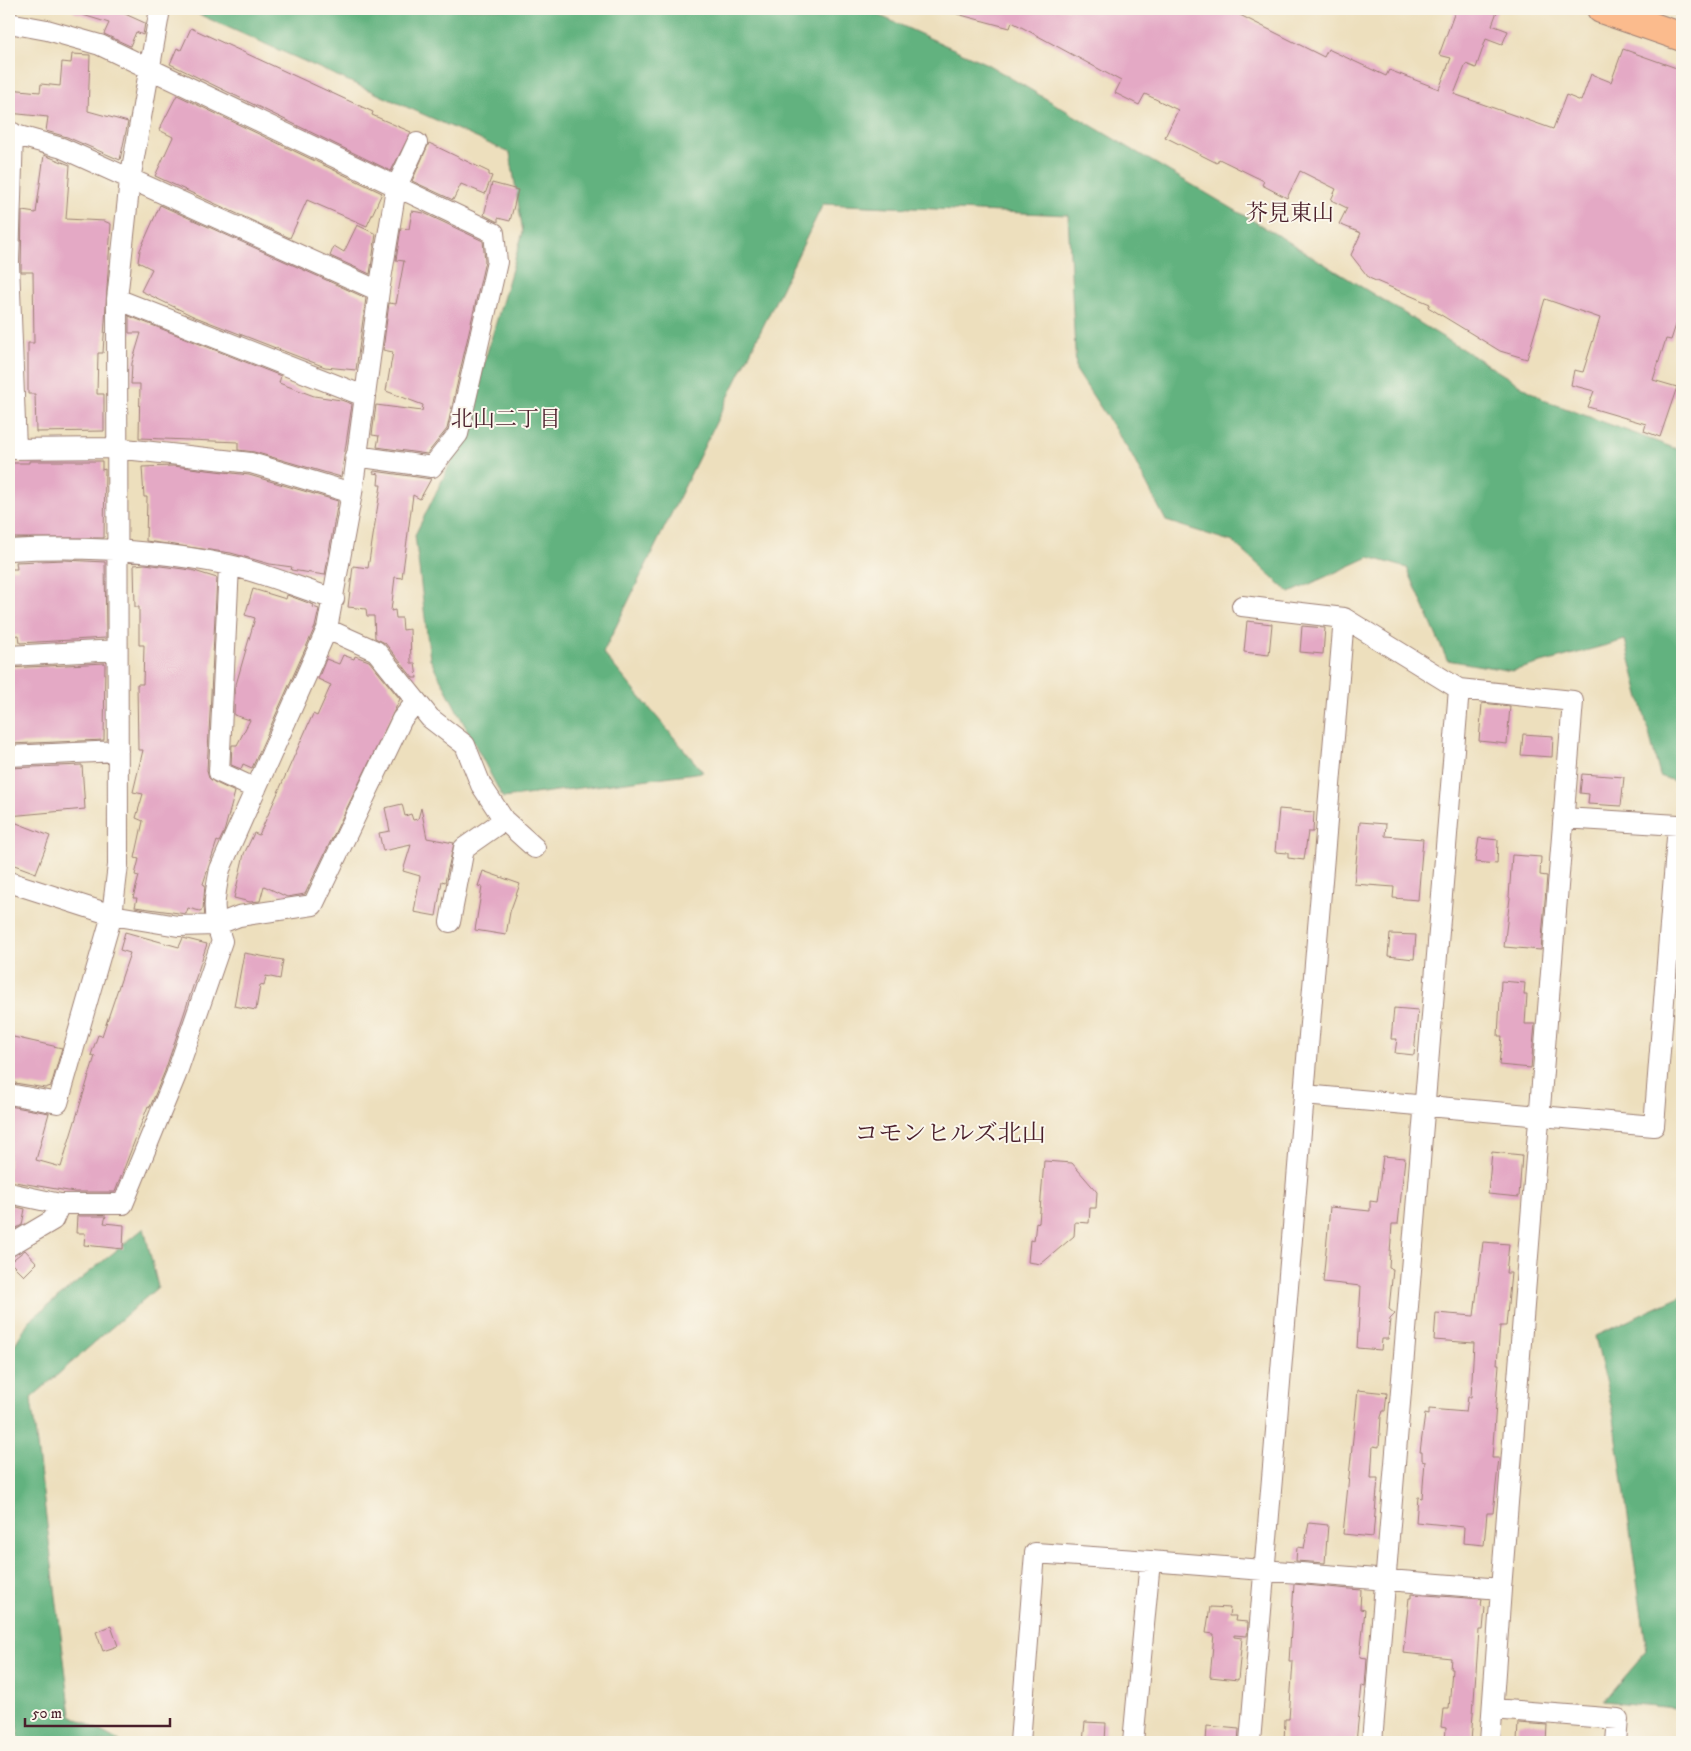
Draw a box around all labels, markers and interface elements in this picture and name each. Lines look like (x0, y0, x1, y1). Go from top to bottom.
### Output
district label: 芥見東山 (1246, 200, 1334, 227)
district label: 北山二丁目 (451, 406, 561, 433)
district label: コモンヒルズ北山 (854, 1119, 1046, 1149)
scale bar (25, 1696, 170, 1728)
text: 50 m (32, 1704, 62, 1723)

